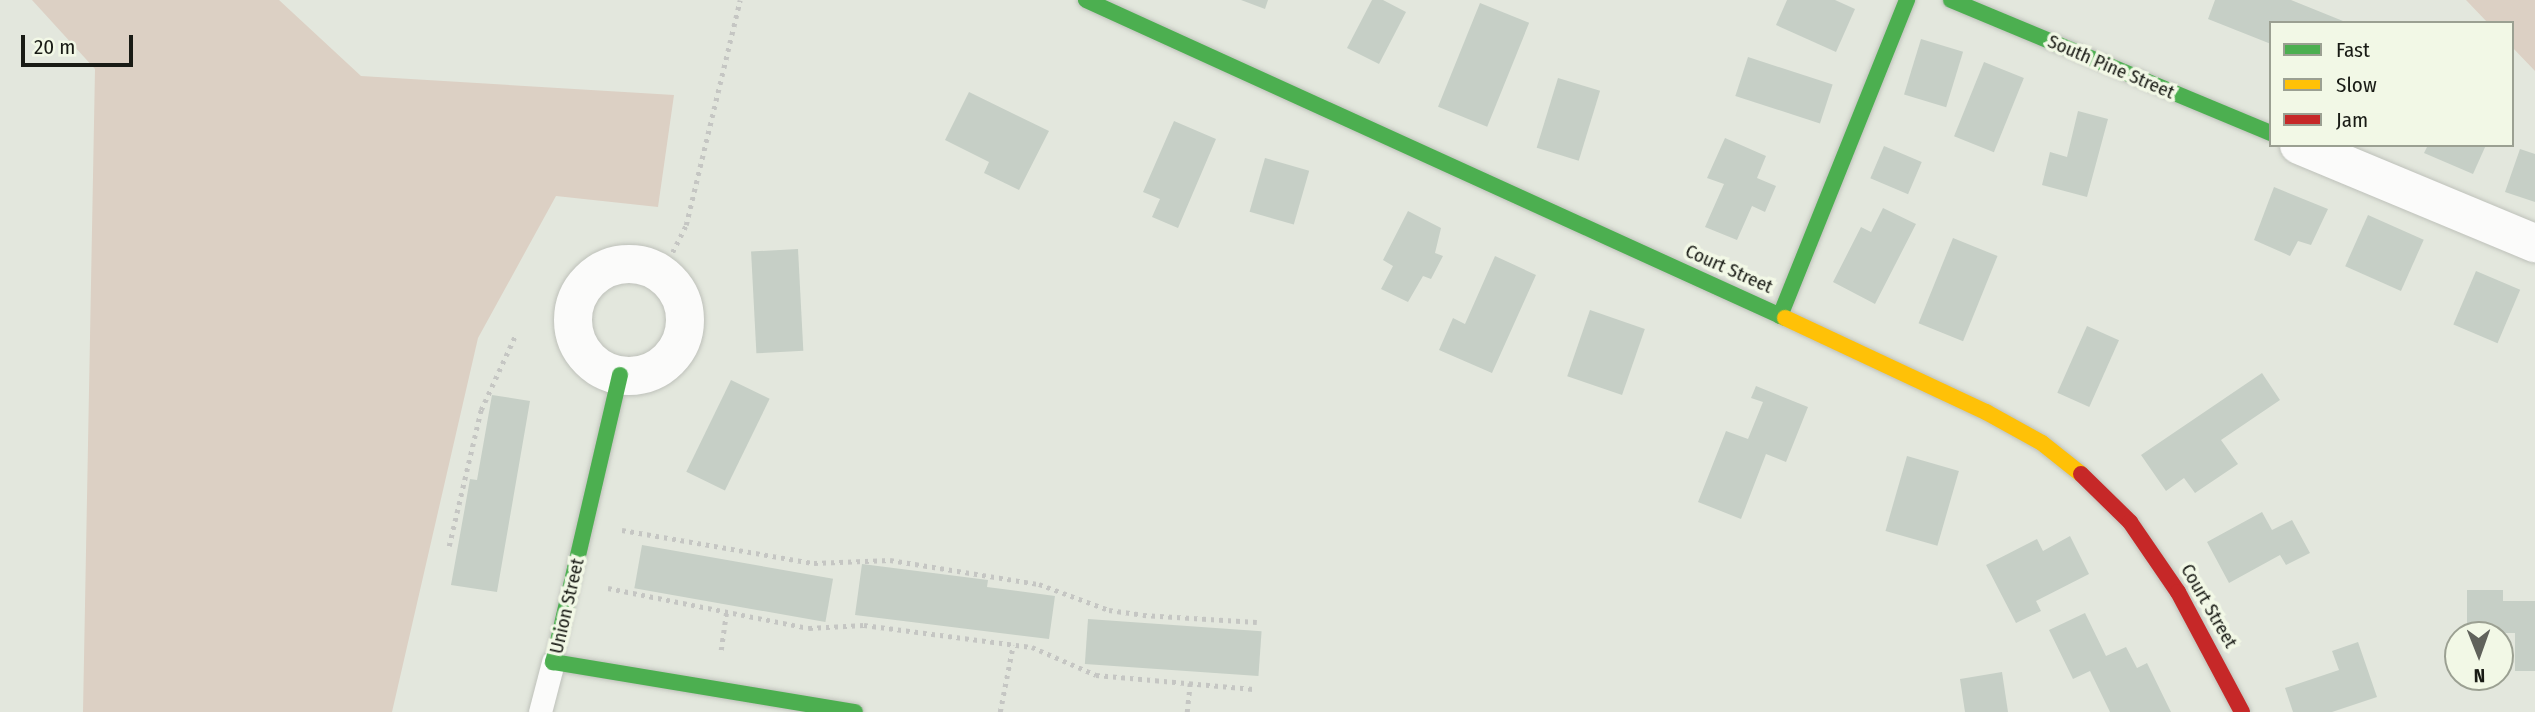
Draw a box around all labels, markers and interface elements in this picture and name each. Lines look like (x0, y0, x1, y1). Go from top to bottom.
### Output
scale bar (24, 21, 136, 65)
legend (2269, 21, 2514, 147)
street label: South Pine Street (2044, 30, 2178, 104)
text: 20 m (34, 34, 75, 60)
text: Fast (2336, 37, 2370, 63)
text: Slow (2336, 72, 2377, 98)
text: Jam (2336, 107, 2368, 133)
street label: Court Street (1682, 240, 1776, 298)
street label: Union Street (545, 556, 589, 656)
street label: Court Street (2176, 560, 2242, 652)
north arrow (2444, 621, 2514, 691)
text: N (2473, 664, 2485, 687)

